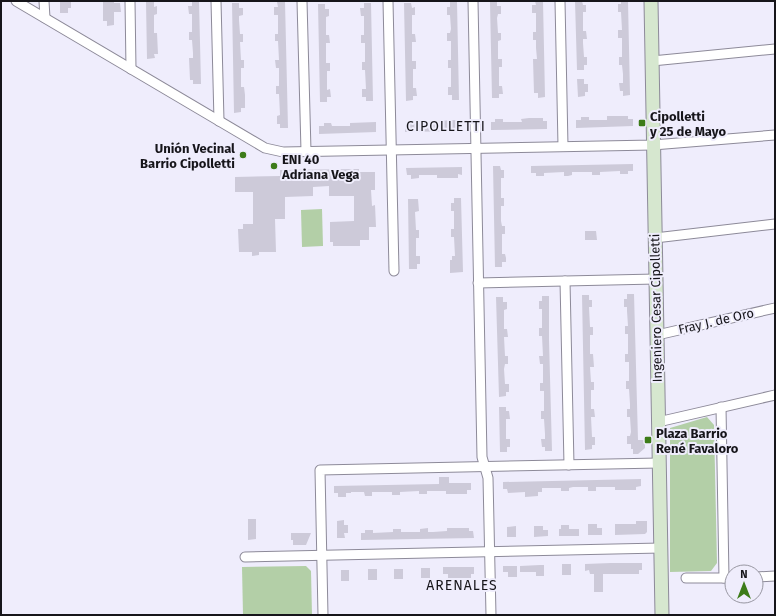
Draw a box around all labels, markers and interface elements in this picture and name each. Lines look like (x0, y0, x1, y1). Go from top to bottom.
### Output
place label: Cipolletti y 25 de Mayo (649, 109, 726, 139)
district label: CIPOLLETTI (406, 118, 486, 135)
marker: Cipolletti y 25 de Mayo (637, 118, 647, 128)
place label: Unión Vecinal Barrio Cipolletti (140, 141, 235, 171)
marker: Unión Vecinal Barrio Cipolletti (238, 150, 248, 160)
place label: ENI 40 Adriana Vega (281, 152, 359, 182)
marker: ENI 40 Adriana Vega (269, 161, 279, 171)
street label: Ingeniero Cesar Cipolletti (647, 234, 665, 382)
street label: Fray J. de Oro (677, 305, 755, 337)
place label: Plaza Barrio René Favaloro (656, 426, 739, 456)
marker: Plaza Barrio René Favaloro (643, 435, 653, 445)
north arrow (724, 564, 764, 604)
text: N (740, 568, 748, 581)
district label: ARENALES (426, 577, 498, 594)

